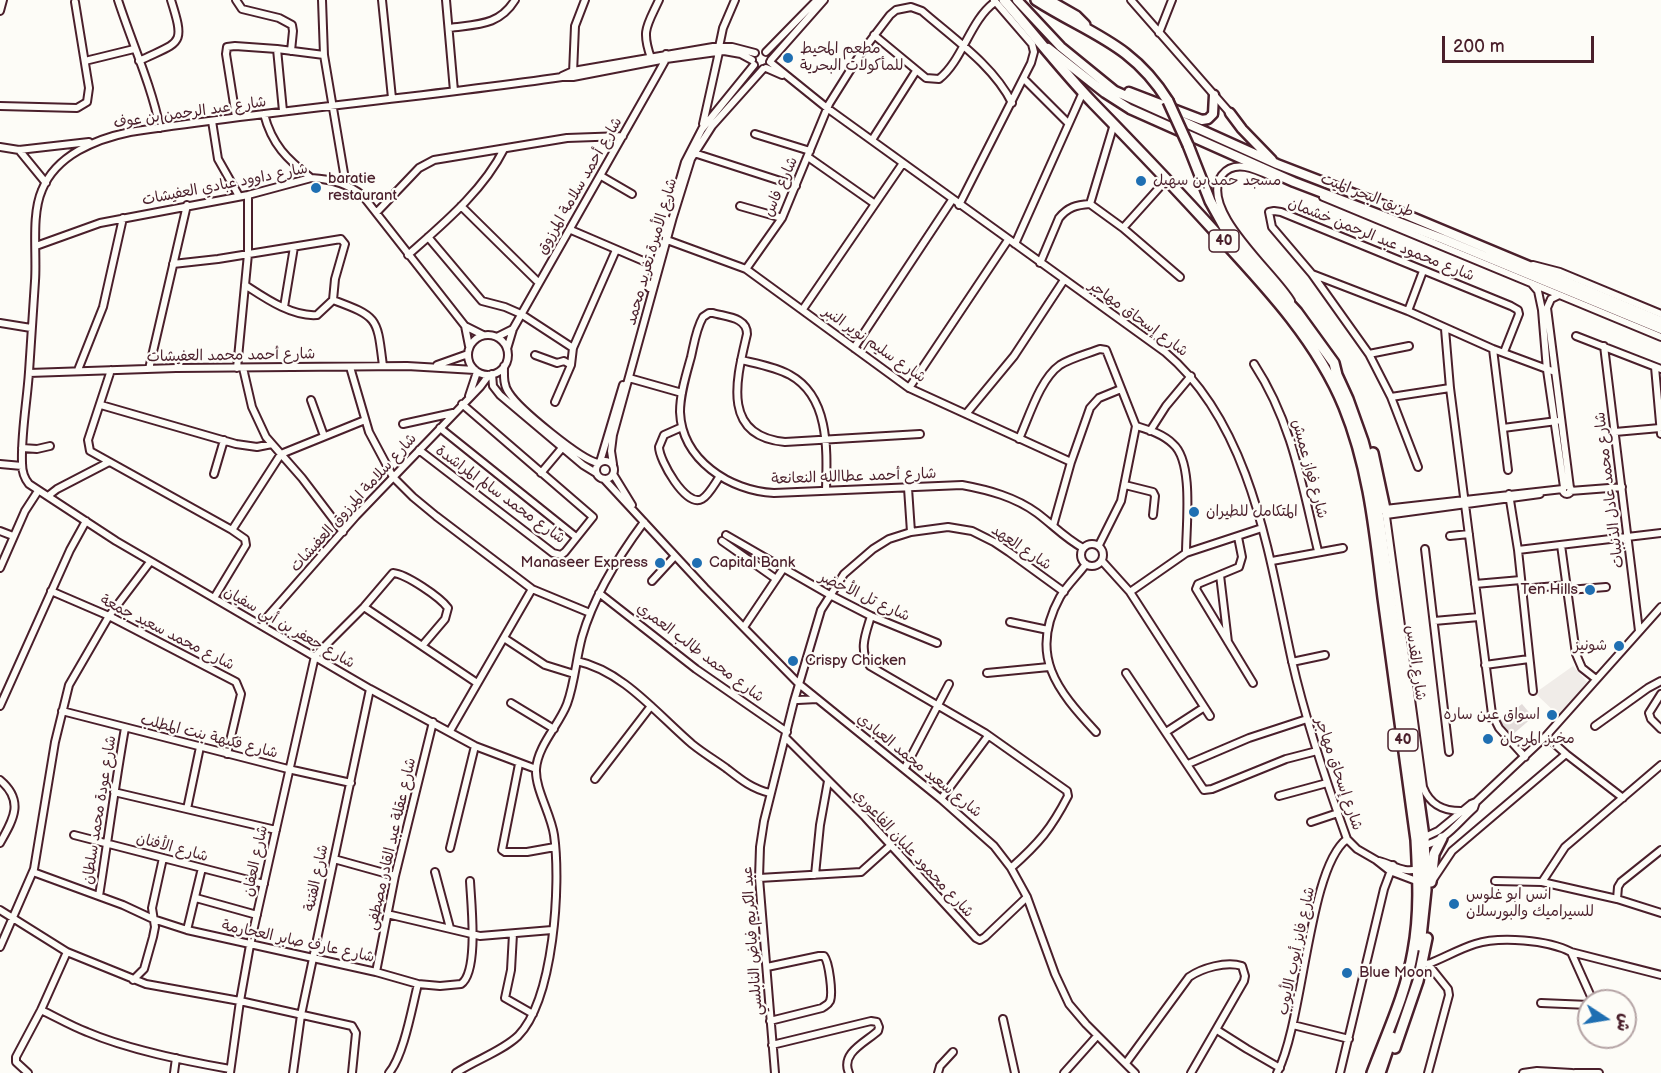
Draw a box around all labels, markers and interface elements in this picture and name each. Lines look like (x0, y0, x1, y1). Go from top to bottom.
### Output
scale bar (1445, 24, 1596, 62)
text: 200 m (1453, 36, 1505, 57)
place label: مطعم المحيط للمأكولات البحرية (800, 40, 903, 75)
marker: مطعم المحيط للمأكولات البحرية (781, 51, 795, 65)
street label: شارع عبد الرحمن بن عوف (112, 93, 268, 133)
street label: شارع أحمد سلامة المرزوق (533, 114, 627, 258)
street label: شارع فاس (760, 154, 802, 220)
street label: شارع داوود عبادي العفيشات (141, 160, 309, 210)
place label: baratie restaurant (328, 170, 397, 205)
street label: طريق البحر الميت (1318, 170, 1416, 222)
place label: مسجد حمد بن سهيل (1153, 172, 1281, 190)
marker: مسجد حمد بن سهيل (1134, 174, 1148, 188)
street label: شارع الأميرة تغريد محمد (622, 176, 682, 328)
marker: baratie restaurant (309, 181, 323, 195)
street label: شارع محمود عبد الرحمن خشمان (1285, 194, 1477, 286)
road number: 40 (1209, 230, 1239, 252)
street label: شارع إسحاق مهاجر (1085, 277, 1191, 361)
street label: شارع سليم نوير النبر (819, 303, 929, 387)
street label: شارع أحمد محمد العفيشات (147, 346, 315, 366)
street label: شارع محمد عادل الذنيبات (1591, 411, 1629, 569)
street label: شارع فواز عميش (1287, 417, 1331, 521)
street label: شارع سلامة المرزوق العفيشات (287, 430, 421, 576)
street label: شارع محمد سالم المراشدة (432, 442, 568, 548)
street label: شارع أحمد عطاالله النعانعة (771, 465, 937, 489)
place label: المتكامل للطيران (1206, 503, 1298, 521)
marker: المتكامل للطيران (1187, 505, 1201, 519)
street label: شارع العهد (988, 521, 1054, 575)
place label: Manaseer Express (520, 554, 648, 572)
place label: Capital Bank (709, 554, 795, 572)
marker: Manaseer Express (653, 556, 667, 570)
marker: Capital Bank (690, 556, 704, 570)
street label: شارع تل الأخضر (816, 568, 912, 626)
place label: Ten Hills (1521, 581, 1578, 599)
street label: شارع جعفر بن أبي سفيان (220, 583, 358, 673)
marker: Ten Hills (1583, 583, 1597, 597)
street label: شارع محمد سعيد جمعة (97, 591, 237, 675)
street label: شارع محمد طالب العمري (633, 599, 767, 707)
street label: شارع القدس (1401, 624, 1429, 702)
place label: شونيز (1573, 637, 1607, 655)
marker: شونيز (1612, 639, 1626, 653)
place label: Crispy Chicken (805, 652, 906, 670)
marker: Crispy Chicken (786, 654, 800, 668)
place label: اسواق عين ساره (1444, 706, 1540, 724)
marker: اسواق عين ساره (1545, 708, 1559, 722)
street label: شارع سعيد محمد العبادي (853, 710, 985, 822)
street label: شارع فكيهة بنت المطلب (138, 711, 280, 763)
street label: شارع إسحاق مهاجر (1310, 715, 1366, 833)
road number: 40 (1388, 729, 1418, 751)
place label: مخبز المرجان (1500, 730, 1575, 748)
marker: مخبز المرجان (1481, 732, 1495, 746)
street label: شارع عودة محمد سلطان (79, 734, 121, 886)
street label: شارع عقلة عبد القادر مصطفى (363, 756, 421, 932)
street label: شارع محمود عليان الفاعوري (849, 786, 977, 922)
street label: شارع العفان (240, 824, 272, 898)
street label: شارع الأفنان (134, 830, 210, 866)
street label: شارع الفتنة (301, 843, 333, 913)
street label: عبد الكريم فياض النابلسي (739, 866, 767, 1016)
street label: شارع فايز أيوب الأيوب (1275, 885, 1319, 1017)
place label: انس ابو غلوس للسيراميك والبورسلان (1466, 886, 1594, 921)
marker: انس ابو غلوس للسيراميك والبورسلان (1447, 897, 1461, 911)
street label: شارع عارف صابر العجارمة (220, 917, 376, 967)
place label: Blue Moon (1359, 964, 1432, 982)
marker: Blue Moon (1340, 966, 1354, 980)
north arrow (1577, 989, 1637, 1049)
text: ش (1612, 1012, 1634, 1033)

